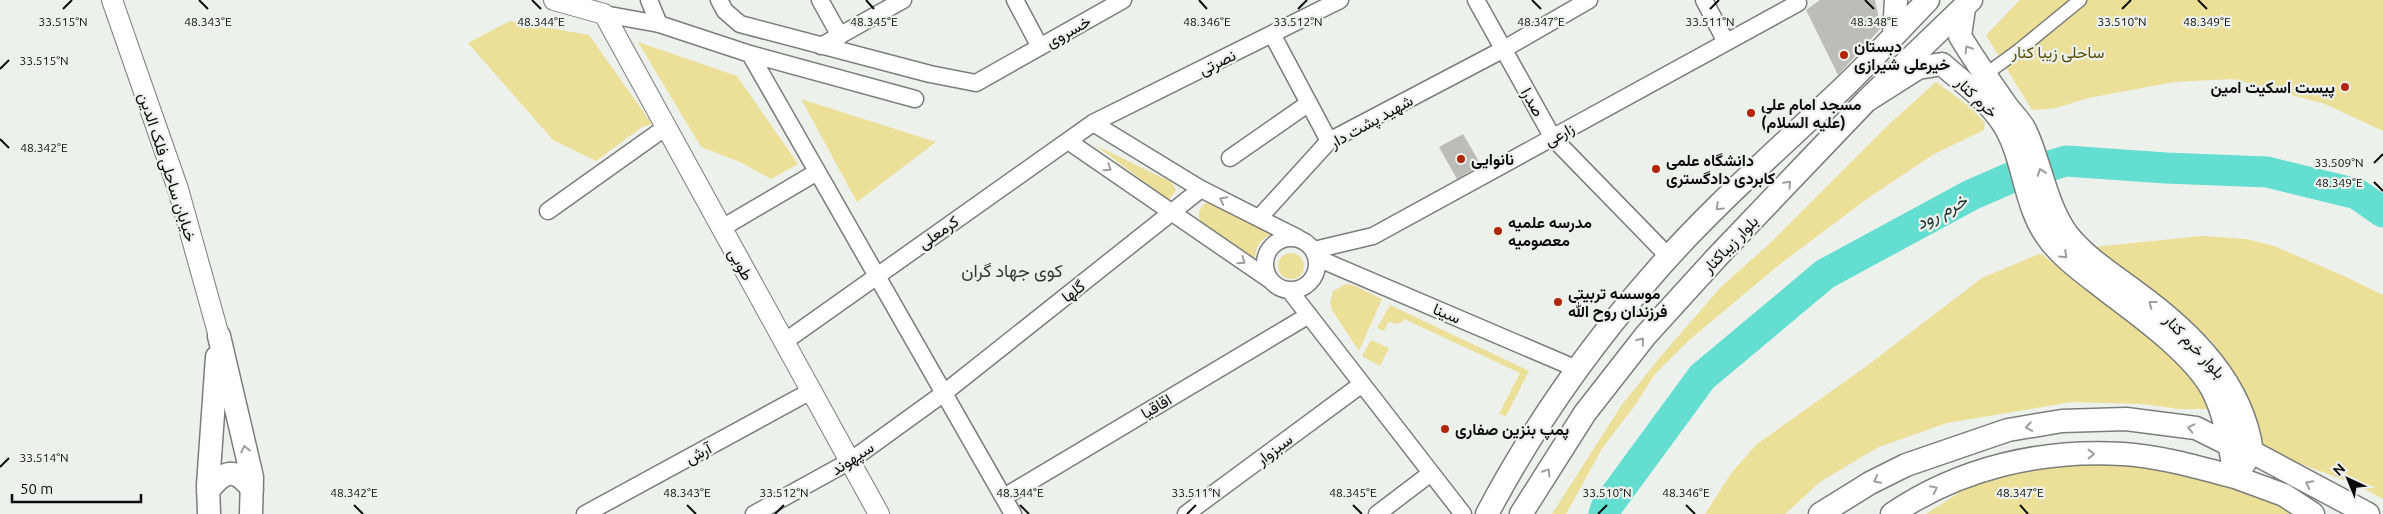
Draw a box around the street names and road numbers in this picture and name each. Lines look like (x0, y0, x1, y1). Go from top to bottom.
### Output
street label: خسروی (1042, 11, 1095, 52)
street label: نصرتی (1196, 45, 1239, 80)
street label: خرم کنار (1950, 72, 2002, 123)
street label: صدرا (1516, 85, 1548, 120)
street label: خیابان ساحلی فلک الدین (133, 90, 201, 245)
street label: شهید پشت دار (1325, 91, 1417, 154)
street label: زارعی (1541, 119, 1578, 151)
street label: کرمعلی (914, 212, 963, 254)
street label: بلوار زیباکنار (1698, 212, 1763, 278)
street label: طوبی (723, 245, 757, 284)
street label: گلها (1058, 276, 1089, 307)
street label: سینا (1430, 299, 1463, 328)
street label: بلوار خرم کنار (2159, 310, 2229, 383)
street label: اقاقیا (1137, 390, 1175, 423)
street label: سبزوار (1252, 430, 1297, 471)
street label: آرش (682, 438, 716, 469)
street label: سپهوند (827, 438, 878, 481)

